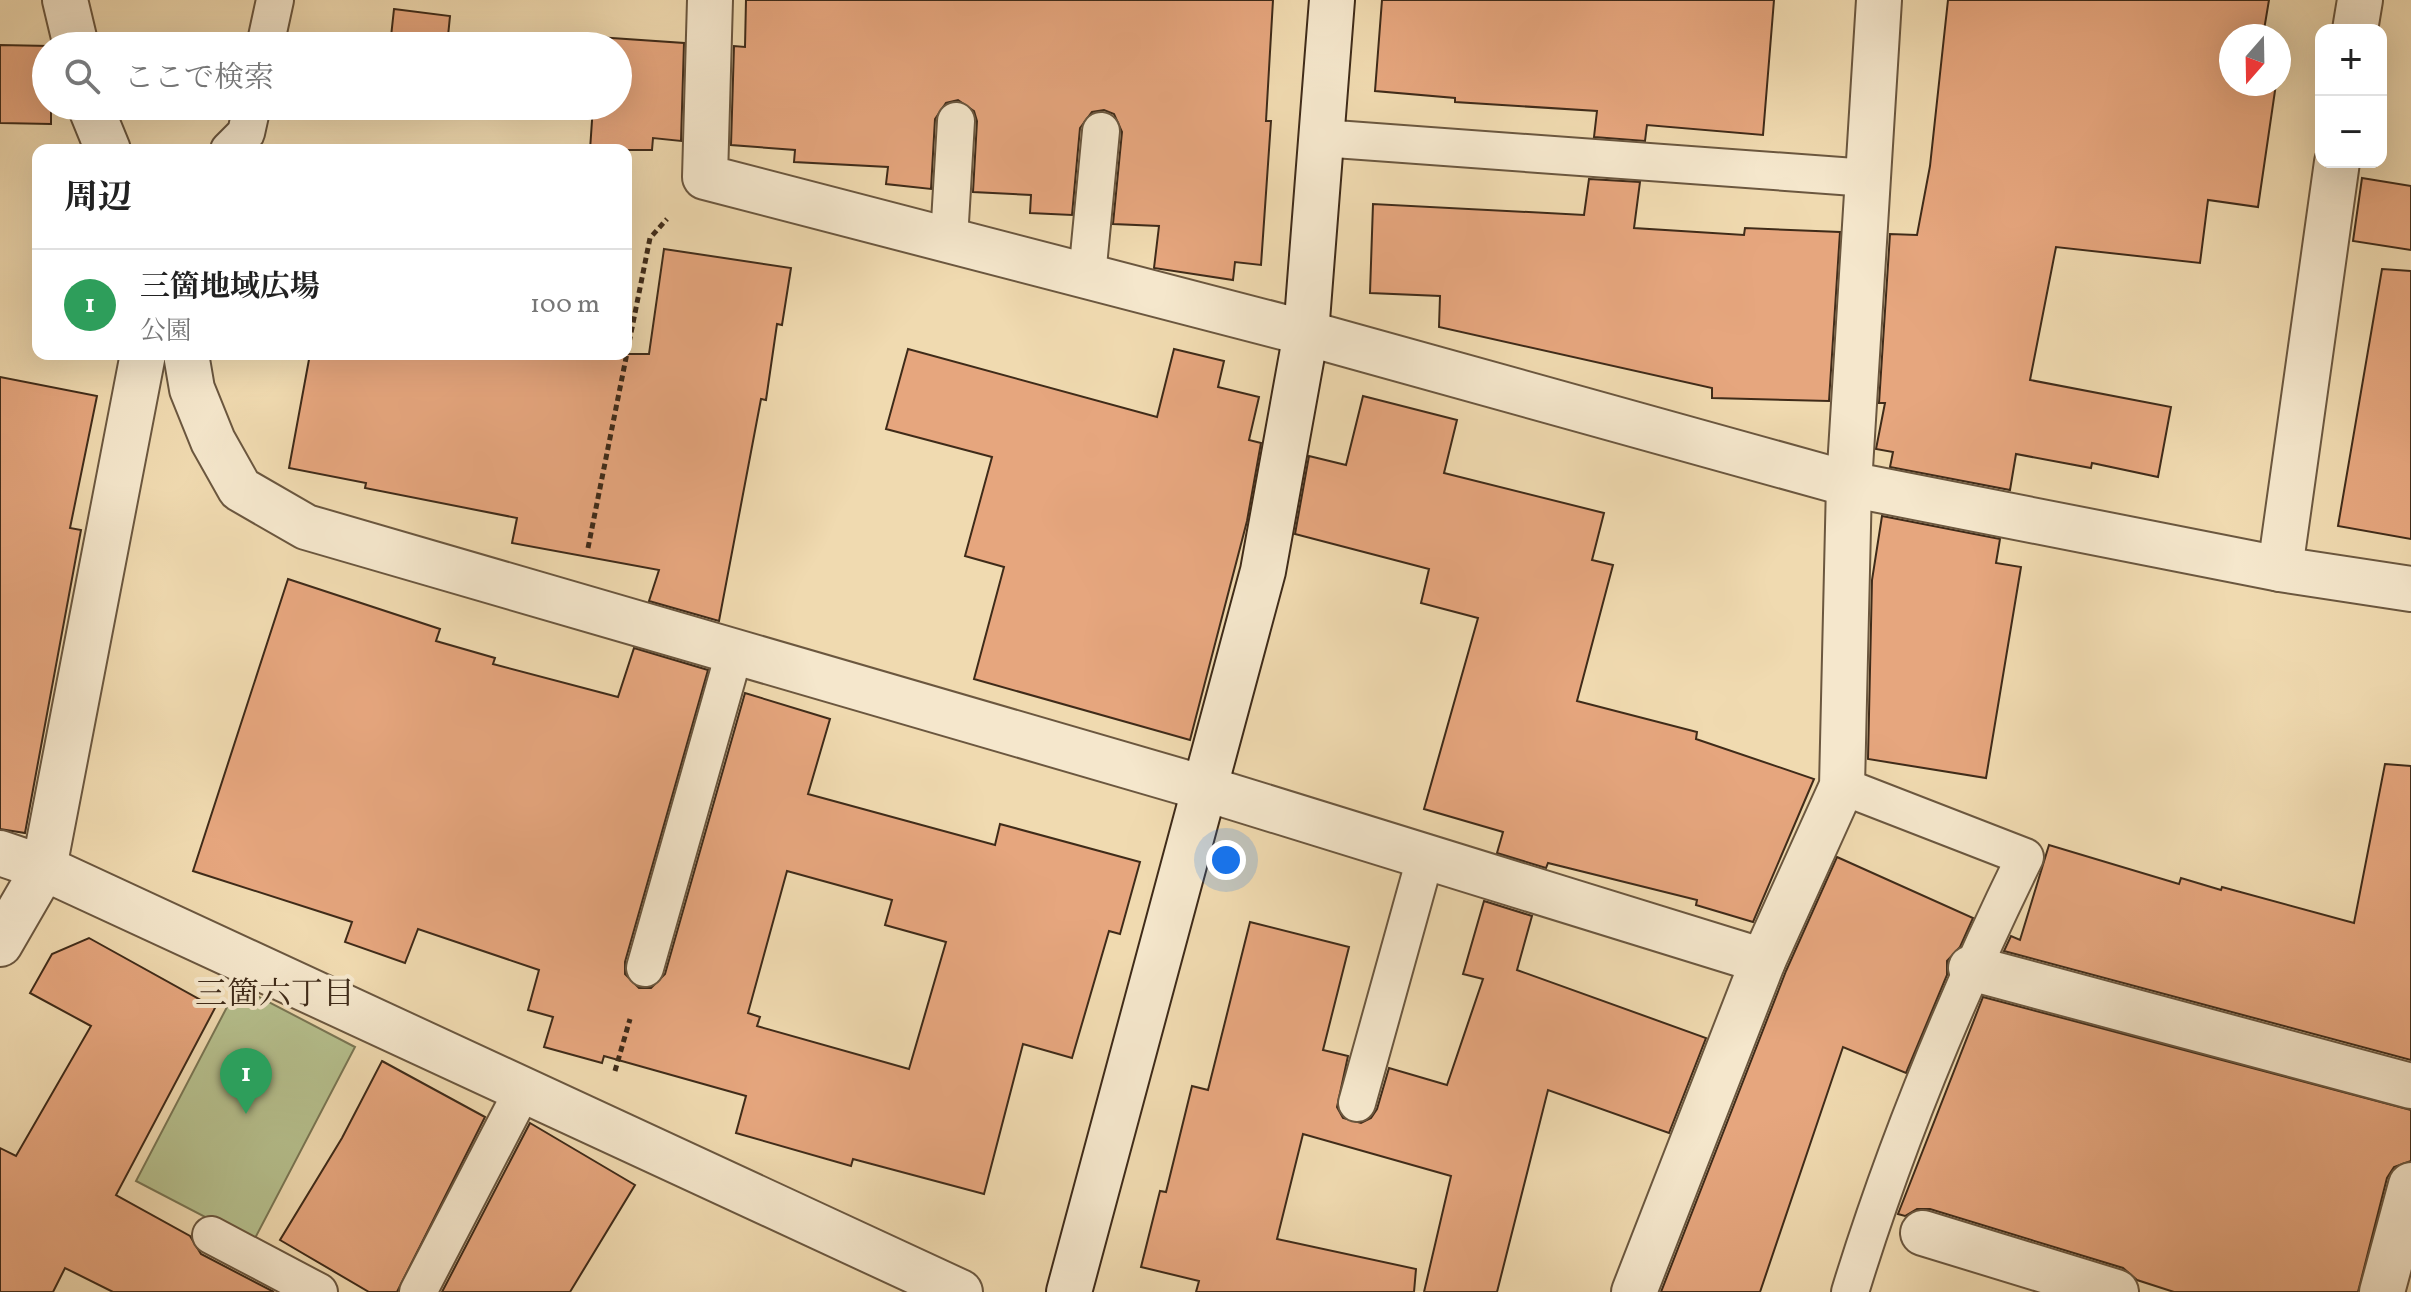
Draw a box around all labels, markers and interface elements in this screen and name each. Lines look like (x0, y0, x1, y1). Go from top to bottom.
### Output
north arrow (2219, 24, 2291, 96)
map controls (2315, 24, 2387, 168)
button: + (2315, 24, 2387, 96)
search box (32, 32, 632, 120)
icon: search (60, 54, 104, 98)
text: ここで検索 (124, 58, 274, 100)
button: − (2315, 96, 2387, 168)
text: 周辺 (64, 176, 132, 223)
text: 三箇地域広場 (140, 267, 320, 309)
text: 1 (85, 287, 95, 323)
text: 100 m (530, 287, 600, 323)
text: 公園 (140, 314, 192, 350)
your location (1206, 840, 1246, 880)
district label: 三箇六丁目 (195, 974, 355, 1018)
pin: 1 (220, 1048, 272, 1114)

